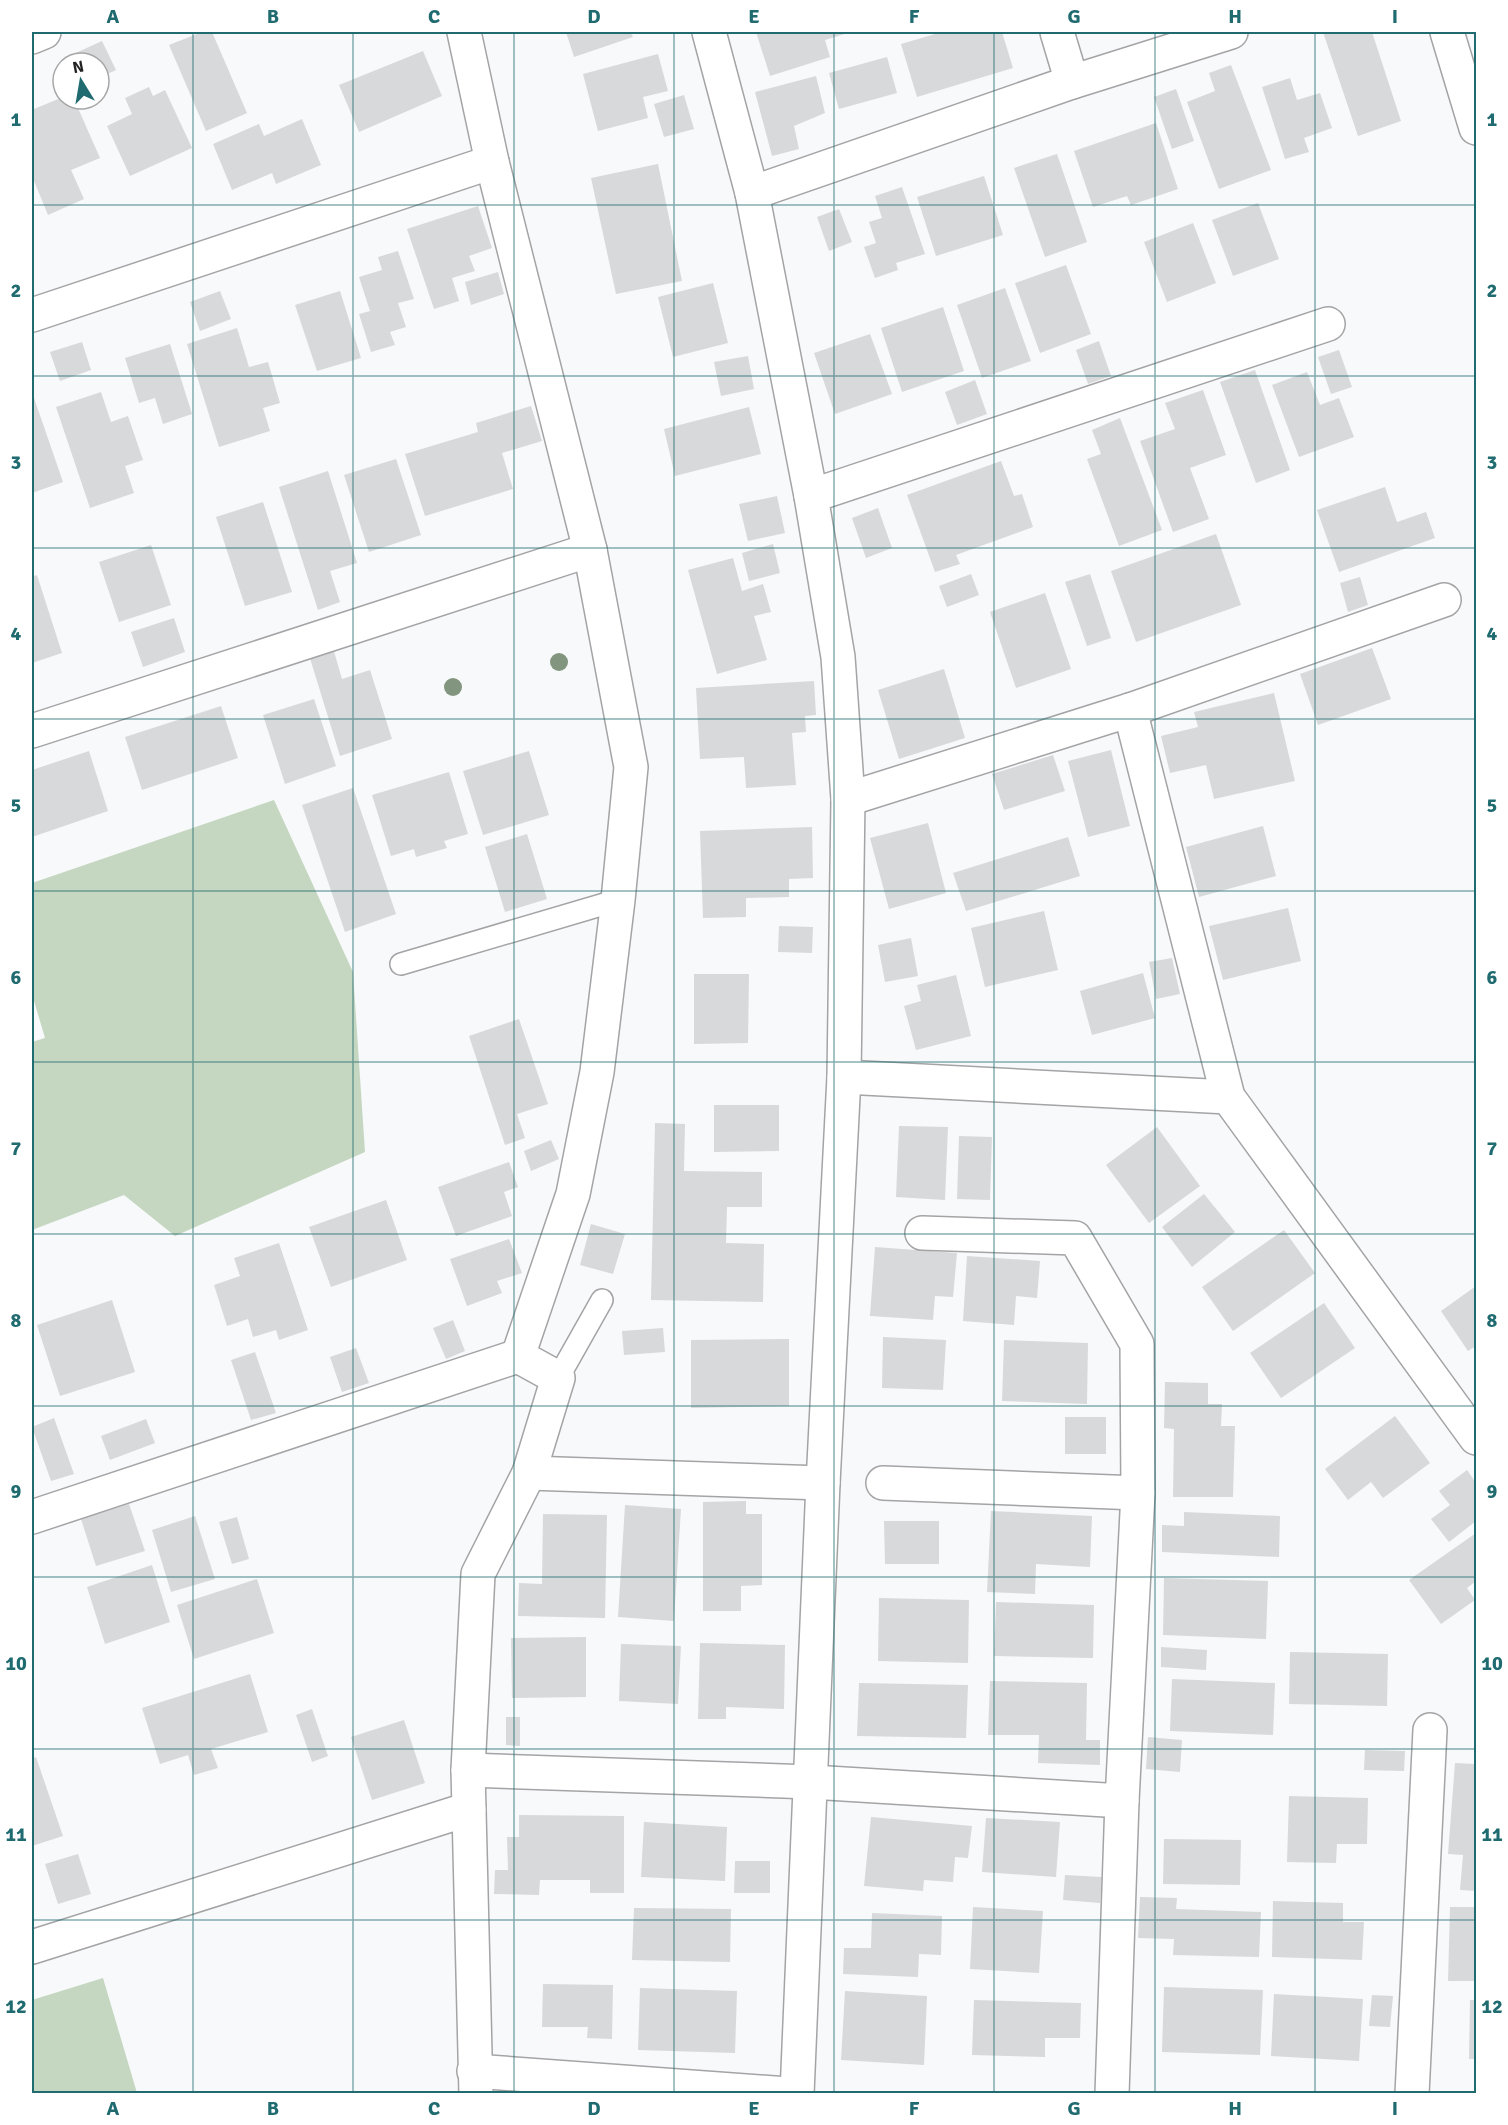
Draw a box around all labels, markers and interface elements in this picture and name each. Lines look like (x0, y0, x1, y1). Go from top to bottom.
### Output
text: A (107, 4, 120, 29)
text: B (267, 4, 279, 29)
text: C (428, 4, 440, 29)
text: D (587, 4, 601, 29)
text: E (748, 4, 760, 29)
text: F (909, 4, 920, 29)
text: G (1067, 4, 1081, 29)
text: H (1228, 4, 1242, 29)
text: I (1392, 4, 1398, 29)
north arrow (51, 51, 111, 111)
text: N (71, 56, 86, 78)
text: 1 (11, 107, 22, 132)
text: 1 (1487, 107, 1498, 132)
text: 2 (11, 278, 21, 303)
text: 2 (1487, 278, 1497, 303)
text: 3 (11, 450, 21, 475)
text: 3 (1487, 450, 1497, 475)
text: 4 (11, 621, 22, 646)
text: 4 (1487, 621, 1498, 646)
text: 5 (11, 793, 21, 818)
text: 5 (1487, 793, 1497, 818)
text: 6 (11, 965, 22, 990)
text: 6 (1487, 965, 1498, 990)
text: 7 (11, 1136, 22, 1161)
text: 7 (1487, 1136, 1498, 1161)
text: 8 (11, 1308, 22, 1333)
text: 8 (1487, 1308, 1498, 1333)
text: 9 (11, 1479, 22, 1504)
text: 9 (1487, 1479, 1498, 1504)
text: 10 (5, 1651, 27, 1676)
text: 10 (1481, 1651, 1503, 1676)
text: 11 (5, 1822, 27, 1847)
text: 11 (1481, 1822, 1503, 1847)
text: 12 (5, 1994, 27, 2019)
text: 12 (1481, 1994, 1503, 2019)
text: A (107, 2096, 120, 2121)
text: B (267, 2096, 279, 2121)
text: C (428, 2096, 440, 2121)
text: D (587, 2096, 601, 2121)
text: E (748, 2096, 760, 2121)
text: F (909, 2096, 920, 2121)
text: G (1067, 2096, 1081, 2121)
text: H (1228, 2096, 1242, 2121)
text: I (1392, 2096, 1398, 2121)

